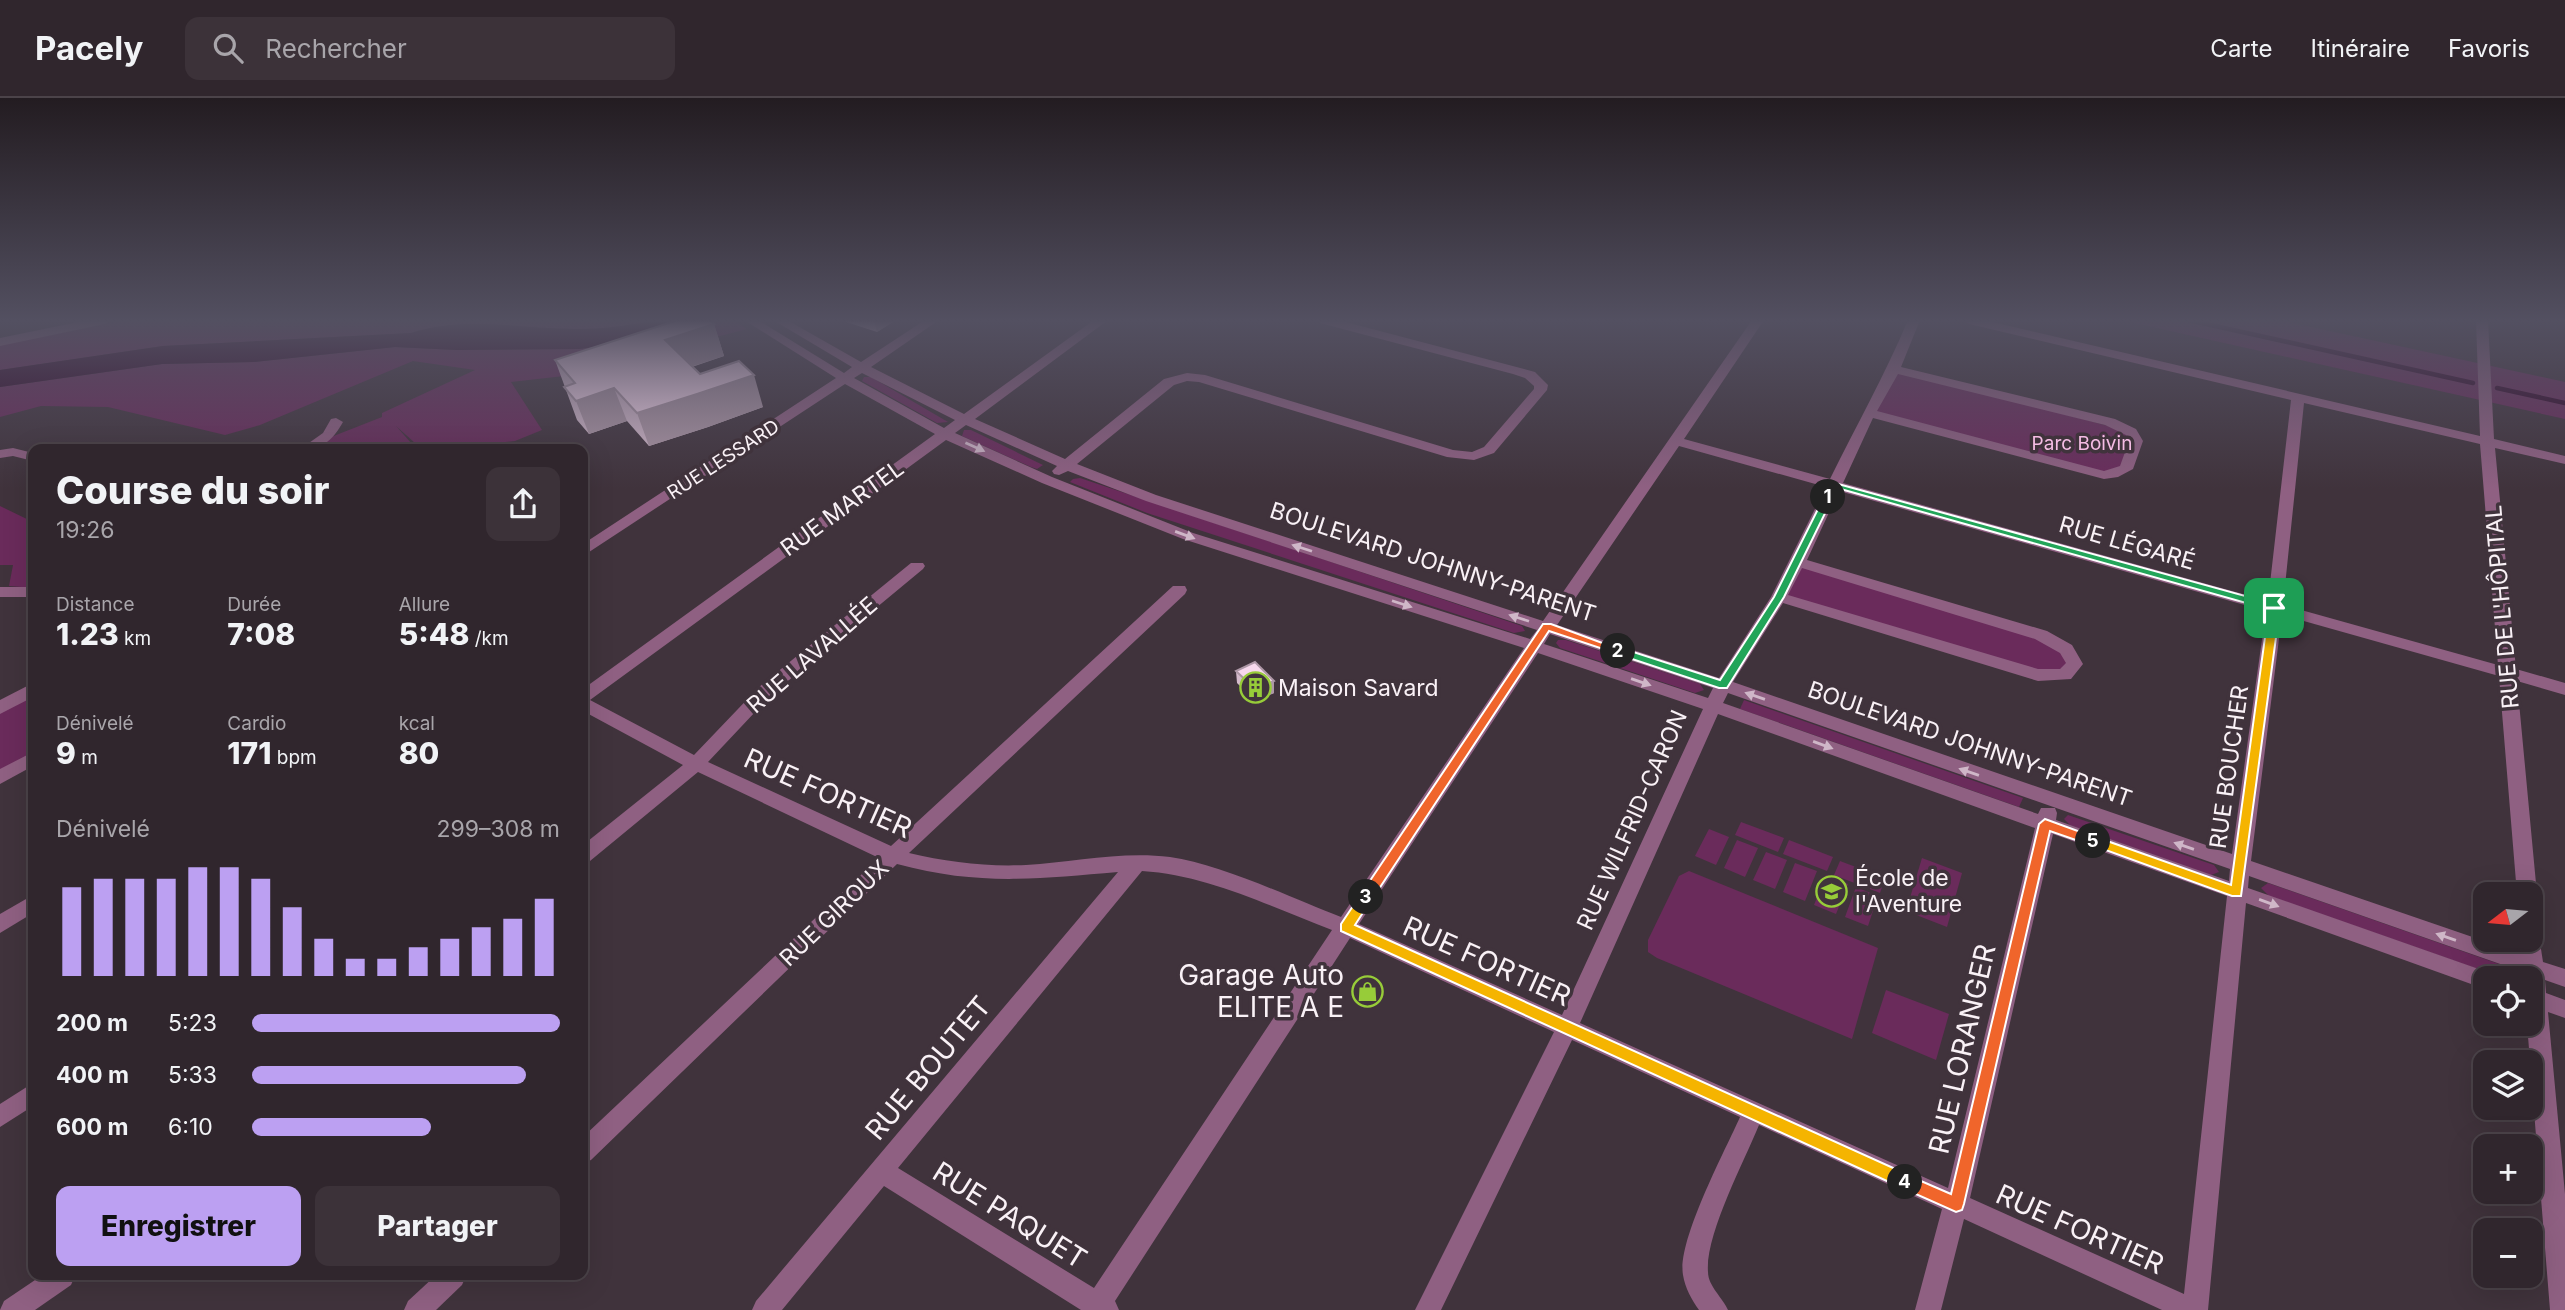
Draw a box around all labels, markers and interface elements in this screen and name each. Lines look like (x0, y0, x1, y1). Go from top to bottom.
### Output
search box (185, 17, 675, 80)
text: Pacely (35, 28, 143, 68)
icon: search (209, 29, 247, 67)
text: Rechercher (265, 33, 407, 64)
text: Carte (2210, 34, 2272, 63)
text: Itinéraire (2310, 34, 2410, 63)
text: Favoris (2448, 34, 2530, 63)
street label: RUE LESSARD (663, 415, 784, 504)
park label: Parc Boivin (2032, 432, 2132, 455)
one-way arrow (965, 442, 986, 453)
street label: RUE MARTEL (775, 454, 909, 562)
text: Course du soir (56, 467, 330, 513)
button: share (486, 467, 560, 541)
pin: 1 (1811, 480, 1846, 514)
text: 1 (1823, 485, 1832, 508)
street label: BOULEVARD JOHNNY-PARENT (1266, 496, 1600, 628)
street label: RUE DE L'HÔPITAL (2479, 504, 2525, 710)
street label: RUE LÉGARÉ (2056, 510, 2198, 576)
text: 19:26 (56, 516, 115, 544)
one-way arrow (1174, 529, 1195, 540)
one-way arrow (1291, 542, 1312, 553)
pin (2244, 578, 2304, 638)
icon: arrive (2255, 589, 2293, 627)
street label: RUE LAVALLÉE (741, 591, 883, 719)
text: Distance (56, 593, 134, 616)
text: Durée (227, 593, 281, 616)
text: Allure (399, 593, 450, 616)
one-way arrow (1391, 599, 1412, 609)
one-way arrow (1508, 612, 1529, 622)
text: 1.23 (56, 616, 119, 652)
text: 7:08 (227, 616, 295, 652)
text: 5:48 (399, 616, 469, 652)
text: km (119, 627, 151, 650)
text: /km (469, 627, 509, 650)
pin: 2 (1600, 634, 1636, 668)
text: 2 (1612, 639, 1623, 662)
building icon: Maison Savard (1238, 671, 1272, 705)
place label: Maison Savard (1278, 674, 1439, 702)
street label: BOULEVARD JOHNNY-PARENT (1804, 675, 2136, 813)
one-way arrow (1631, 677, 1652, 688)
street label: RUE BOUCHER (2204, 683, 2254, 850)
one-way arrow (1744, 690, 1765, 701)
street label: RUE WILFRID-CARON (1571, 706, 1693, 934)
text: Dénivelé (56, 712, 134, 735)
text: Cardio (227, 712, 286, 735)
text: kcal (399, 712, 435, 735)
text: 9 (56, 735, 76, 771)
text: 171 (227, 735, 271, 771)
text: 80 (399, 735, 439, 771)
one-way arrow (1813, 740, 1834, 751)
street label: RUE FORTIER (739, 741, 917, 845)
text: m (76, 746, 98, 769)
text: bpm (271, 746, 317, 769)
one-way arrow (1959, 766, 1980, 777)
text: Dénivelé (56, 815, 150, 843)
text: 299–308 m (436, 815, 560, 843)
pin: 5 (2076, 824, 2110, 858)
text: 5 (2086, 829, 2099, 852)
one-way arrow (2174, 840, 2195, 851)
street label: RUE GIROUX (774, 854, 895, 972)
place label: École de l'Aventure (1855, 864, 1962, 918)
school or university icon: École de l'Aventure (1815, 874, 1849, 908)
pin: 3 (1348, 880, 1384, 914)
north arrow (2473, 882, 2543, 952)
map controls (2473, 882, 2543, 1288)
text: 3 (1359, 885, 1372, 908)
one-way arrow (2258, 898, 2279, 909)
street label: RUE FORTIER (1398, 909, 1576, 1013)
one-way arrow (2435, 931, 2456, 942)
street label: RUE LORANGER (1921, 941, 2003, 1157)
place label: Garage Auto ELITE A E (1178, 958, 1344, 1024)
button: locate (2473, 966, 2543, 1036)
shop icon: Garage Auto ELITE A E (1350, 974, 1384, 1008)
street label: RUE BOUTET (858, 989, 998, 1147)
text: 200 m (56, 1009, 128, 1037)
text: 5:23 (168, 1009, 217, 1037)
button: layers (2473, 1050, 2543, 1120)
text: 400 m (56, 1061, 129, 1089)
text: 5:33 (168, 1061, 217, 1089)
text: 600 m (56, 1113, 128, 1141)
text: 6:10 (168, 1113, 213, 1141)
button: + (2473, 1134, 2543, 1204)
street label: RUE PAQUET (927, 1154, 1093, 1276)
pin: 4 (1888, 1164, 1923, 1200)
text: 4 (1898, 1170, 1911, 1193)
street label: RUE FORTIER (1991, 1177, 2169, 1281)
button: Enregistrer (56, 1186, 301, 1266)
button: Partager (315, 1186, 560, 1266)
button: − (2473, 1218, 2543, 1288)

